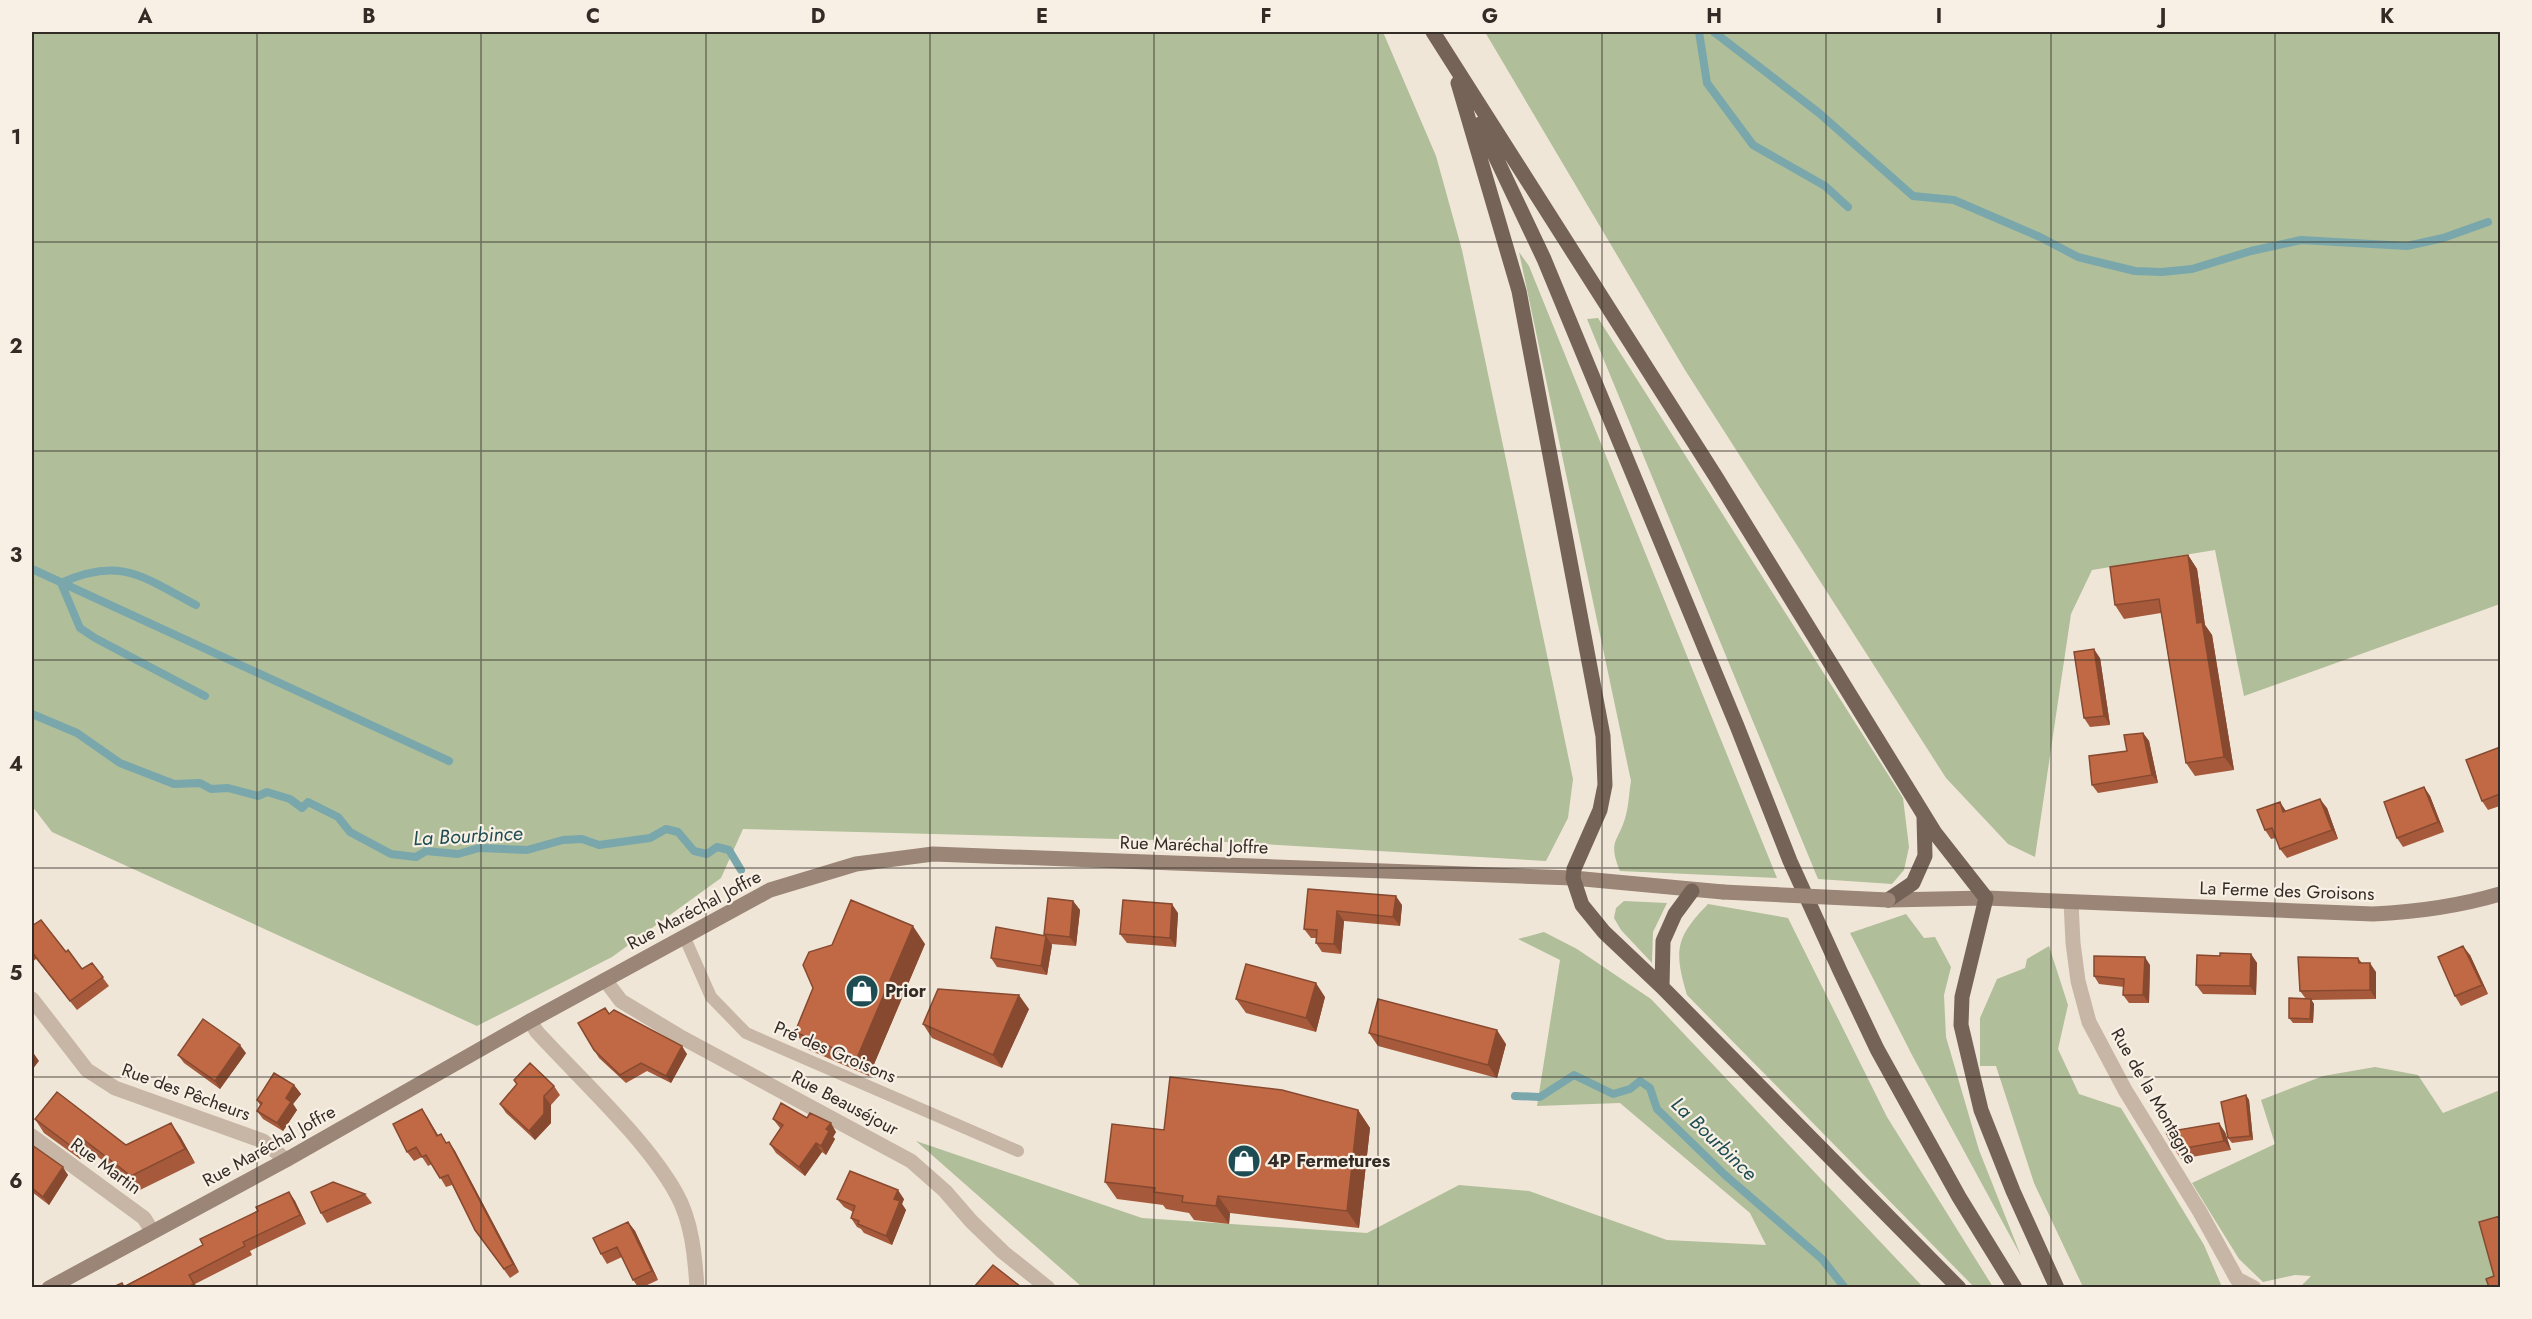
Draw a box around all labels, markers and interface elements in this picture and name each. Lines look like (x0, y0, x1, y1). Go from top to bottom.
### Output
text: A (137, 2, 153, 31)
text: B (362, 2, 376, 31)
text: C (586, 2, 600, 31)
text: D (811, 2, 825, 31)
text: E (1036, 2, 1048, 31)
text: F (1260, 2, 1272, 31)
text: G (1482, 2, 1498, 31)
text: H (1706, 2, 1722, 31)
text: I (1936, 2, 1942, 31)
text: J (2156, 2, 2166, 31)
text: K (2380, 2, 2394, 31)
text: 1 (11, 123, 21, 152)
text: 2 (9, 332, 23, 361)
text: 3 (10, 541, 22, 570)
text: 4 (9, 750, 23, 779)
water label: La Bourbince (412, 819, 524, 853)
street label: Rue Maréchal Joffre (1119, 829, 1269, 861)
street label: Rue Maréchal Joffre (622, 864, 766, 956)
street label: La Ferme des Groisons (2199, 875, 2375, 907)
text: 5 (10, 959, 23, 988)
shop icon: Prior (844, 973, 880, 1009)
place label: Prior (885, 978, 927, 1004)
street label: Pré des Groisons (770, 1015, 900, 1089)
street label: Rue de la Montagne (2104, 1023, 2204, 1169)
street label: Rue des Pêcheurs (118, 1057, 254, 1127)
street label: Rue Beauséjour (787, 1064, 904, 1143)
water label: La Bourbince (1664, 1090, 1764, 1188)
street label: Rue Maréchal Joffre (198, 1099, 340, 1193)
street label: Rue Martin (65, 1131, 147, 1201)
shop icon: 4P Fermetures (1226, 1143, 1262, 1179)
place label: 4P Fermetures (1267, 1148, 1390, 1174)
text: 6 (9, 1167, 23, 1196)

